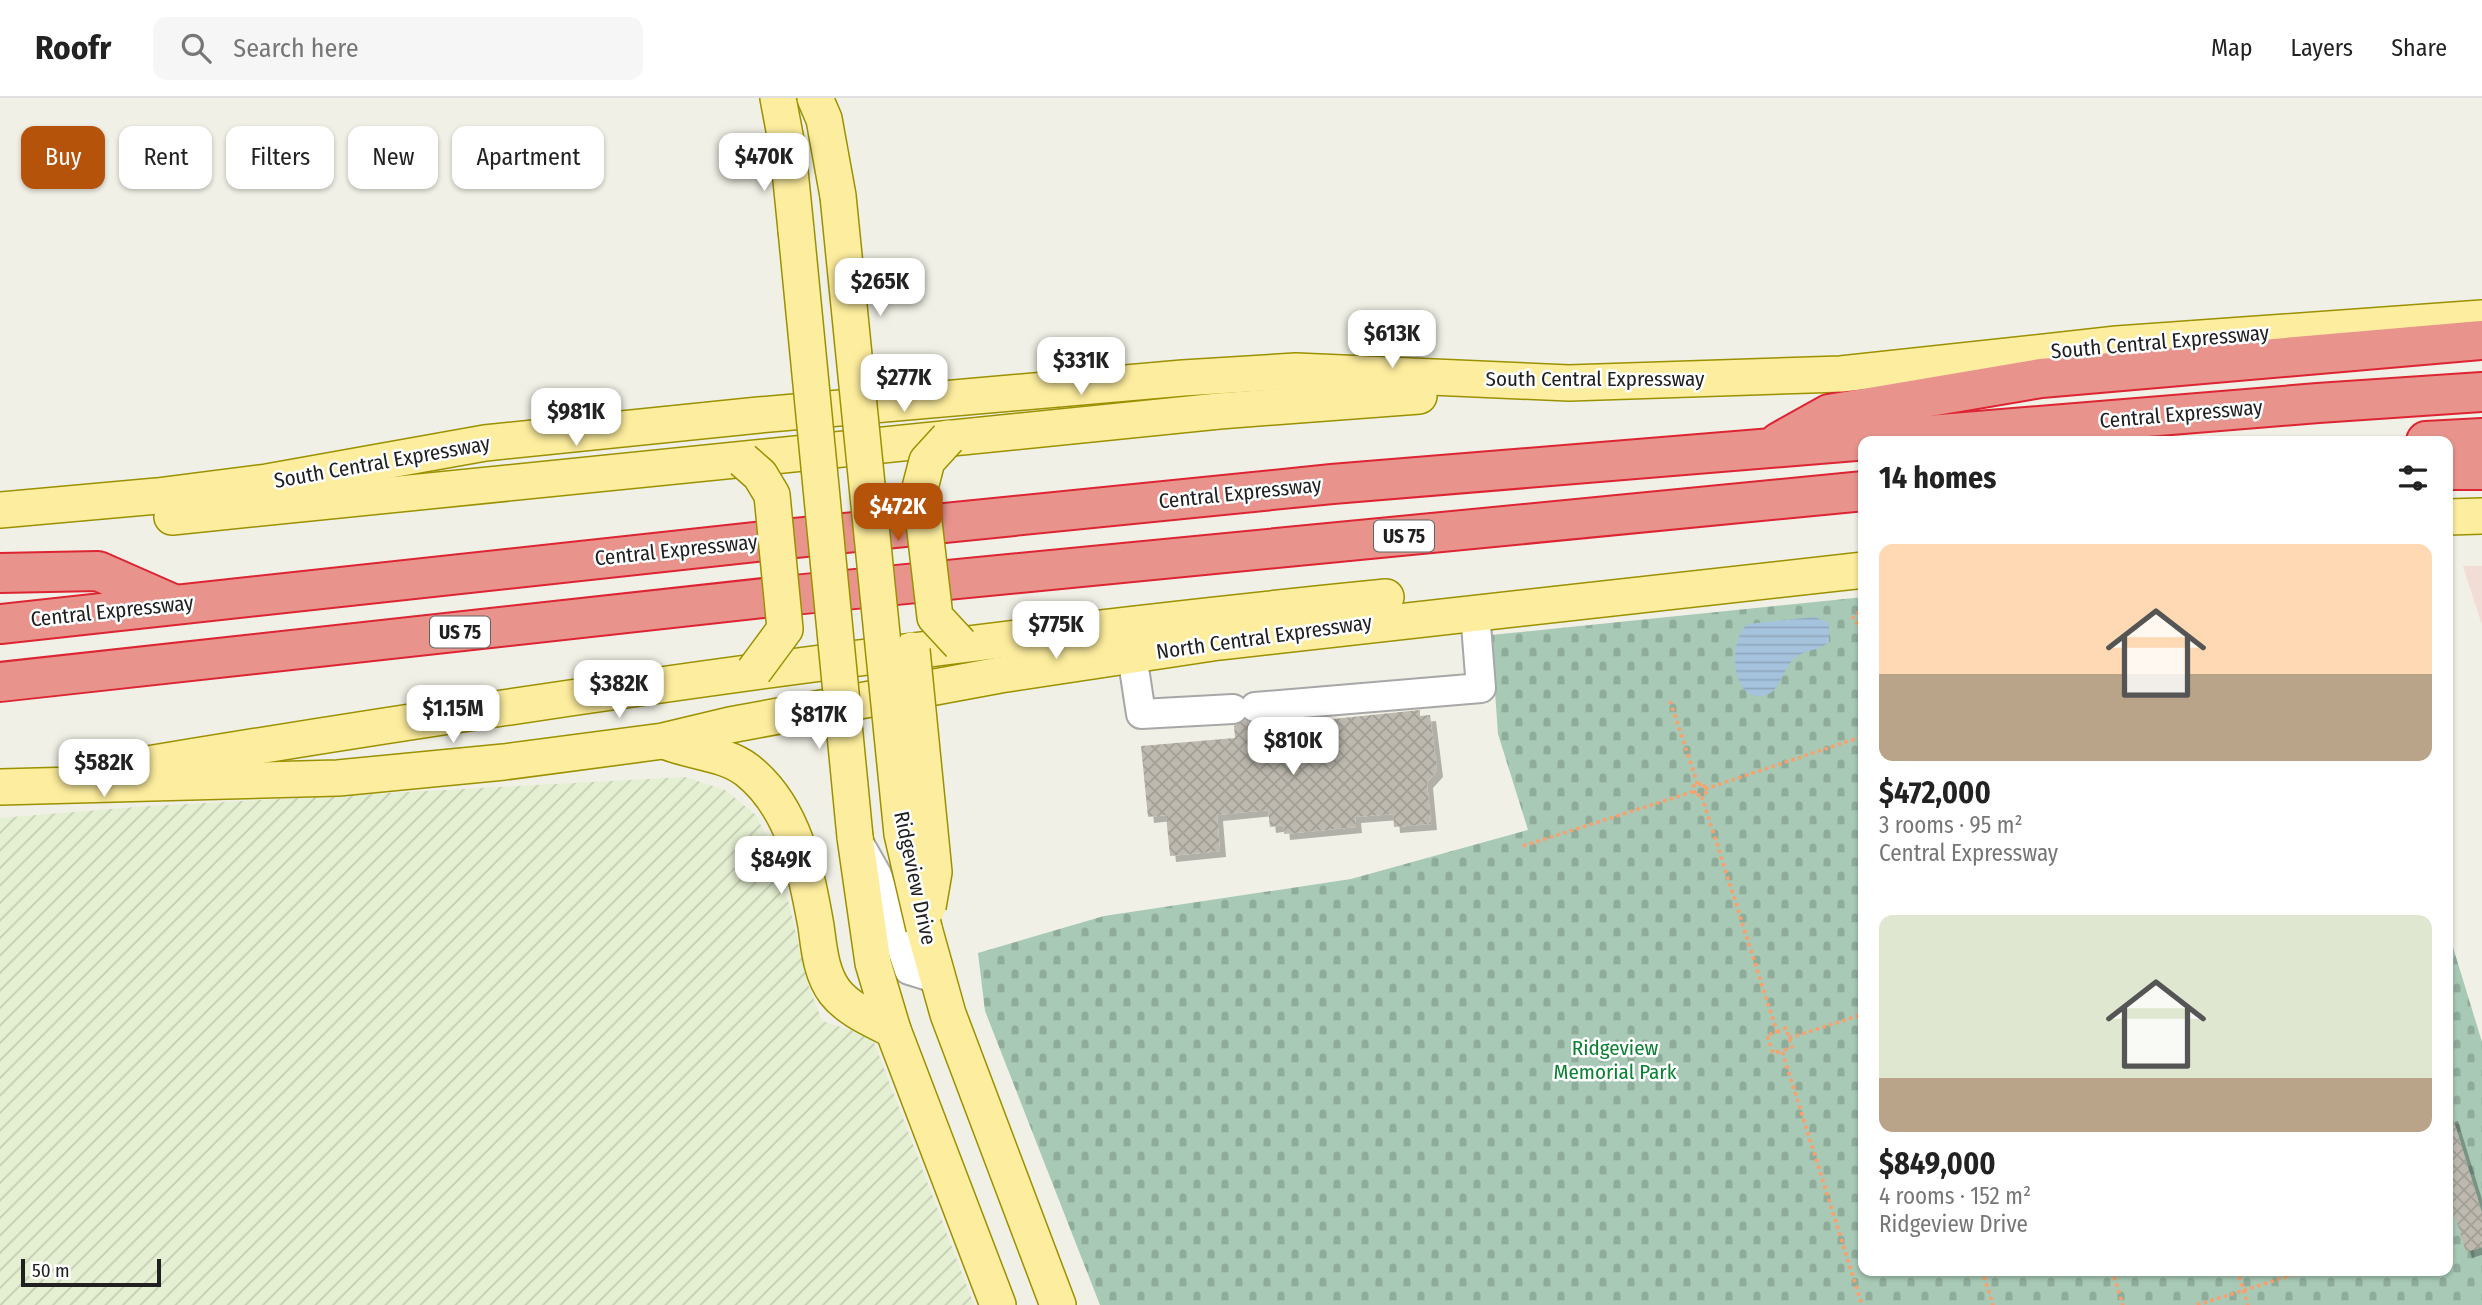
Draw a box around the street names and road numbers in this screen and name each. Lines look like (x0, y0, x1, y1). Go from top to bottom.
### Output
street label: South Central Expressway (2050, 319, 2271, 364)
street label: South Central Expressway (1486, 366, 1705, 392)
street label: Central Expressway (2098, 394, 2264, 434)
street label: South Central Expressway (272, 430, 493, 494)
street label: Central Expressway (1157, 471, 1323, 514)
road number: US 75 (1374, 520, 1434, 551)
street label: Central Expressway (593, 528, 759, 571)
street label: Central Expressway (29, 589, 195, 632)
street label: North Central Expressway (1154, 609, 1374, 665)
road number: US 75 (430, 617, 490, 648)
street label: Ridgeview Drive (888, 809, 942, 947)

